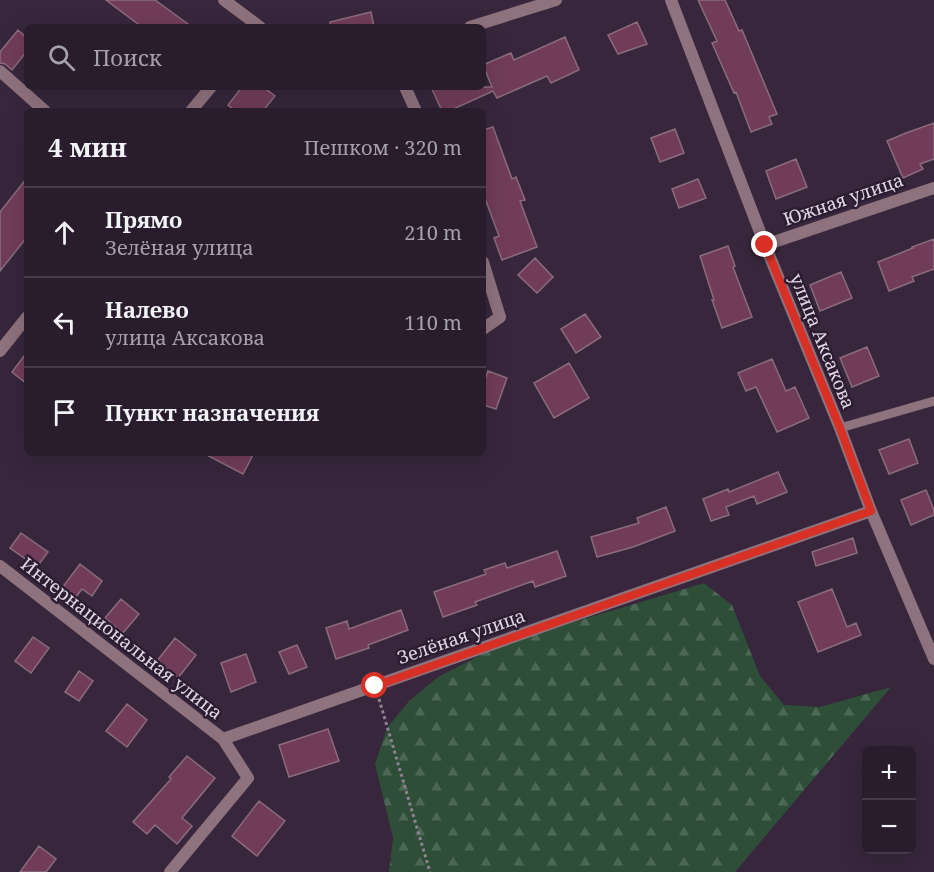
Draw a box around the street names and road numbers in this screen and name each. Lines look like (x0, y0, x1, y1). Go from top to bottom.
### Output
street label: Южная улица (780, 167, 906, 231)
street label: улица Аксакова (785, 270, 861, 412)
street label: Интернациональная улица (16, 552, 228, 724)
street label: Зелёная улица (394, 603, 528, 669)

